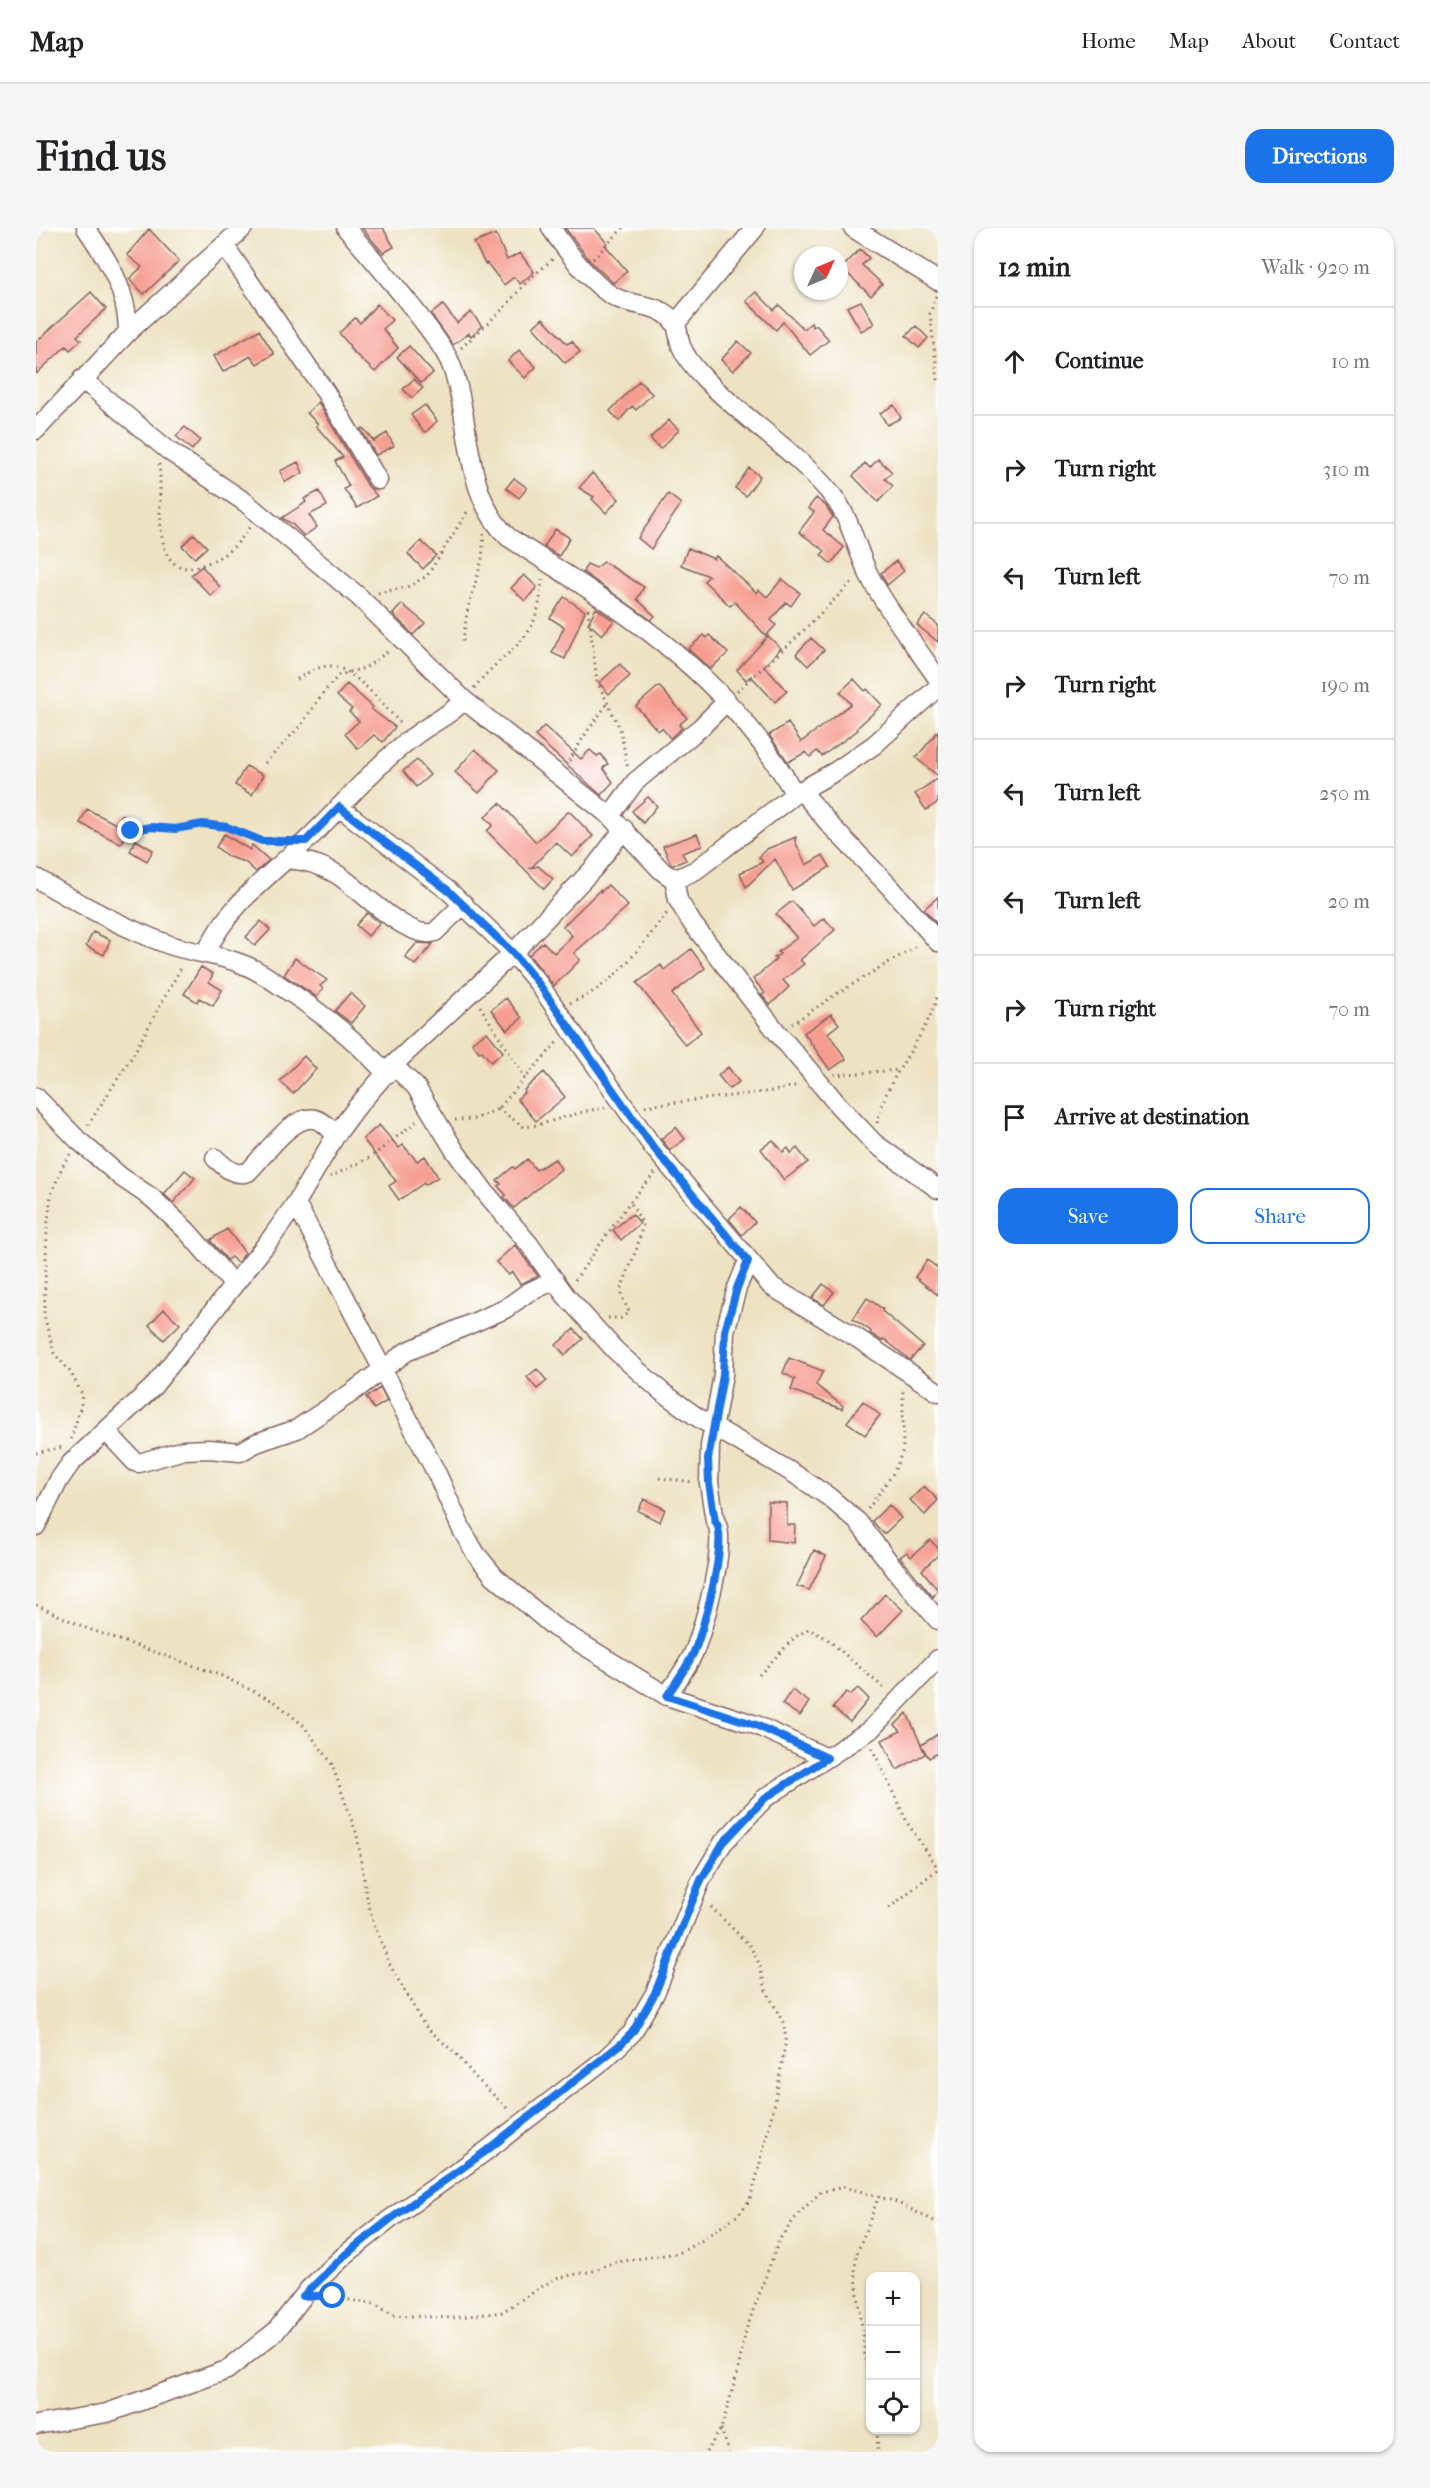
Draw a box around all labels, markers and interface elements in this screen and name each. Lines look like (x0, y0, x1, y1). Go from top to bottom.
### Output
text: Map (30, 25, 84, 58)
text: Home (1081, 29, 1136, 53)
text: Map (1169, 29, 1209, 53)
text: About (1242, 29, 1296, 53)
text: Contact (1329, 29, 1400, 53)
button: Directions (1245, 129, 1394, 183)
text: Find us (36, 132, 166, 181)
north arrow (794, 246, 848, 300)
text: 12 min (998, 252, 1071, 283)
text: Walk · 920 m (1261, 256, 1370, 279)
icon: ahead (998, 345, 1031, 378)
text: Continue (1055, 348, 1144, 374)
text: 10 m (1331, 350, 1370, 373)
icon: right (998, 453, 1031, 486)
text: Turn right (1055, 456, 1156, 482)
text: 310 m (1323, 458, 1370, 481)
icon: left (998, 561, 1031, 594)
text: Turn left (1055, 564, 1141, 590)
text: 70 m (1328, 566, 1370, 589)
icon: right (998, 669, 1031, 702)
text: Turn right (1055, 672, 1156, 698)
text: 190 m (1320, 674, 1370, 697)
icon: left (998, 777, 1031, 810)
text: Turn left (1055, 780, 1141, 806)
text: 250 m (1319, 782, 1370, 805)
route end (117, 817, 143, 843)
icon: left (998, 885, 1031, 918)
text: Turn left (1055, 888, 1141, 914)
text: 20 m (1328, 890, 1370, 913)
icon: right (998, 993, 1031, 1026)
text: Turn right (1055, 996, 1156, 1022)
text: 70 m (1328, 998, 1370, 1021)
icon: arrive (998, 1101, 1031, 1134)
text: Arrive at destination (1055, 1104, 1249, 1130)
button: Save (998, 1188, 1178, 1244)
button: Share (1190, 1188, 1370, 1244)
map controls (866, 2272, 920, 2434)
button: + (866, 2272, 920, 2326)
route start (319, 2282, 345, 2308)
button: − (866, 2326, 920, 2380)
button: locate (866, 2380, 920, 2434)

